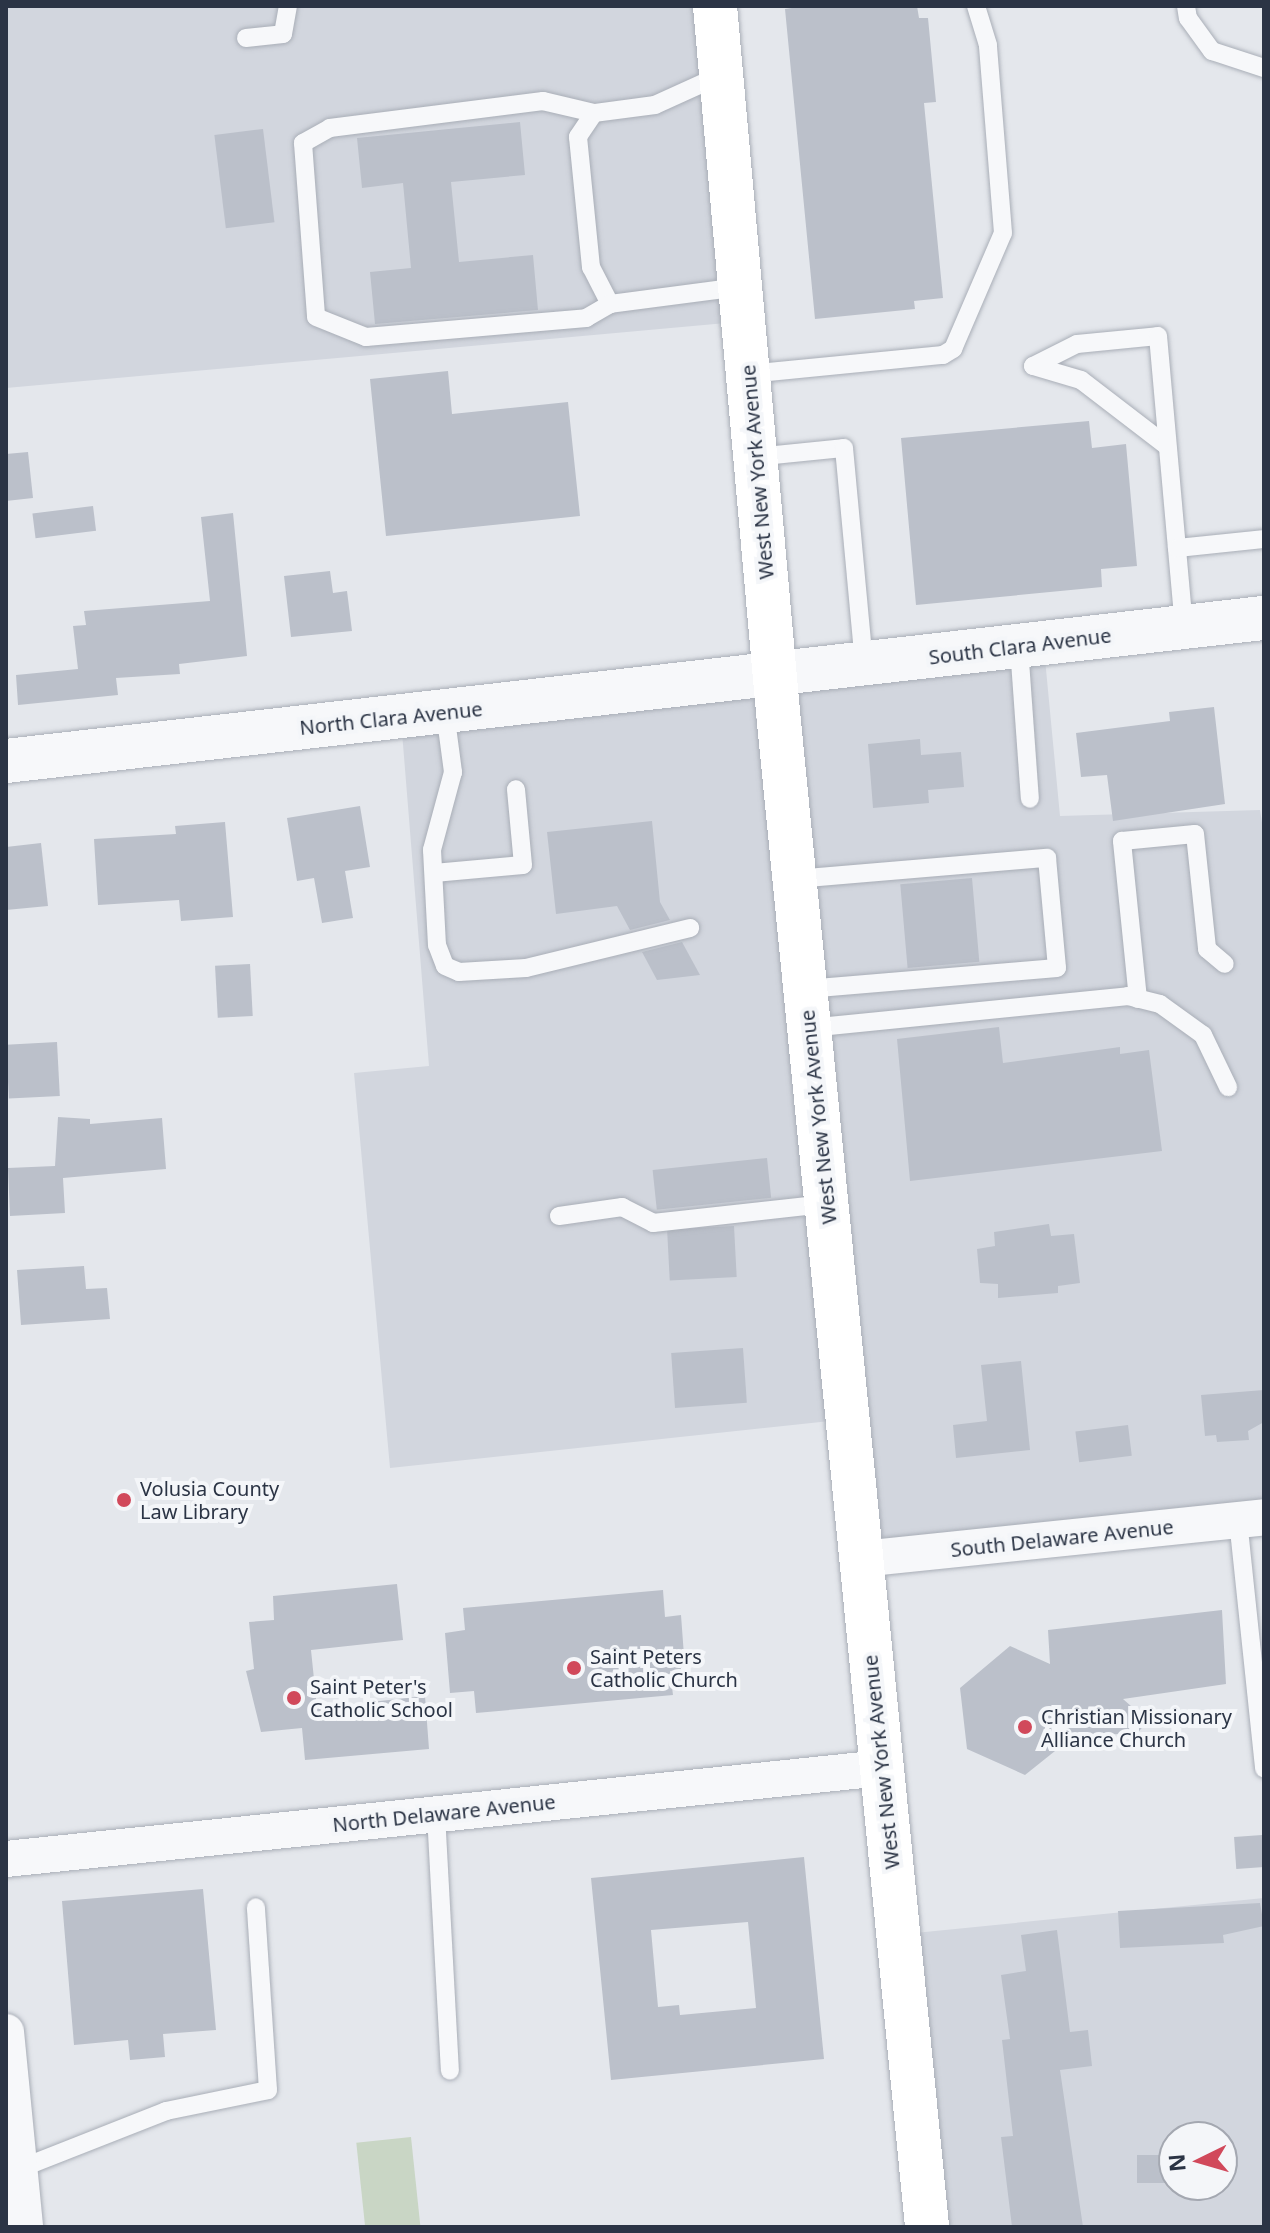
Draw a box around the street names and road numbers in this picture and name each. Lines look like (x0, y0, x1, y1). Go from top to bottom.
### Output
street label: West New York Avenue (736, 364, 778, 580)
street label: South Clara Avenue (927, 623, 1113, 669)
street label: North Clara Avenue (298, 696, 484, 740)
street label: West New York Avenue (795, 1009, 841, 1225)
street label: South Delaware Avenue (949, 1514, 1175, 1562)
street label: West New York Avenue (858, 1654, 904, 1870)
street label: North Delaware Avenue (331, 1789, 557, 1837)

